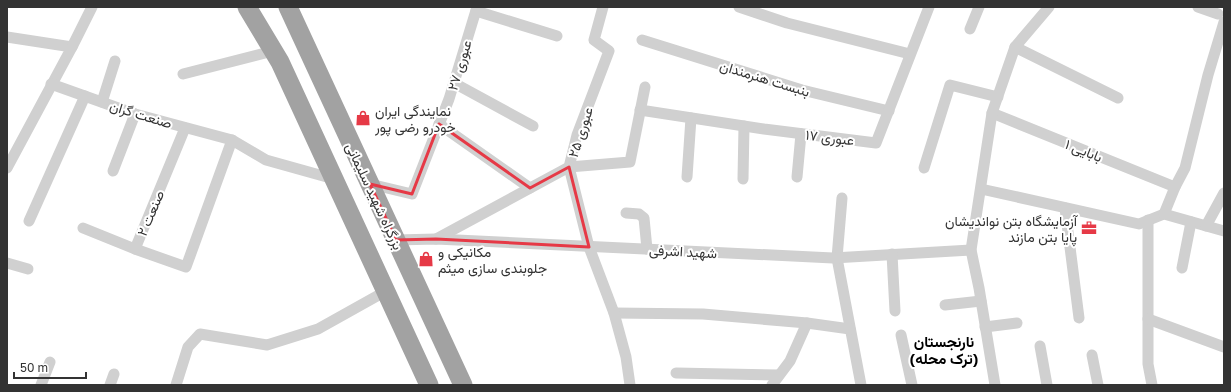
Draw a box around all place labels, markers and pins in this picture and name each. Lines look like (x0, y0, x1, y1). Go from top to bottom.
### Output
place label: نمایندگی ایران خودرو رضی پور (374, 102, 456, 137)
shop icon: نمایندگی ایران خودرو رضی پور (354, 109, 372, 127)
place label: آزمایشگاه بتن نواندیشان پایا بتن مازند (945, 212, 1079, 247)
office icon: آزمایشگاه بتن نواندیشان پایا بتن مازند (1080, 219, 1098, 237)
place label: مکانیکی و جلوبندی سازی میثم (438, 243, 547, 277)
shop icon: مکانیکی و جلوبندی سازی میثم (417, 250, 435, 268)

